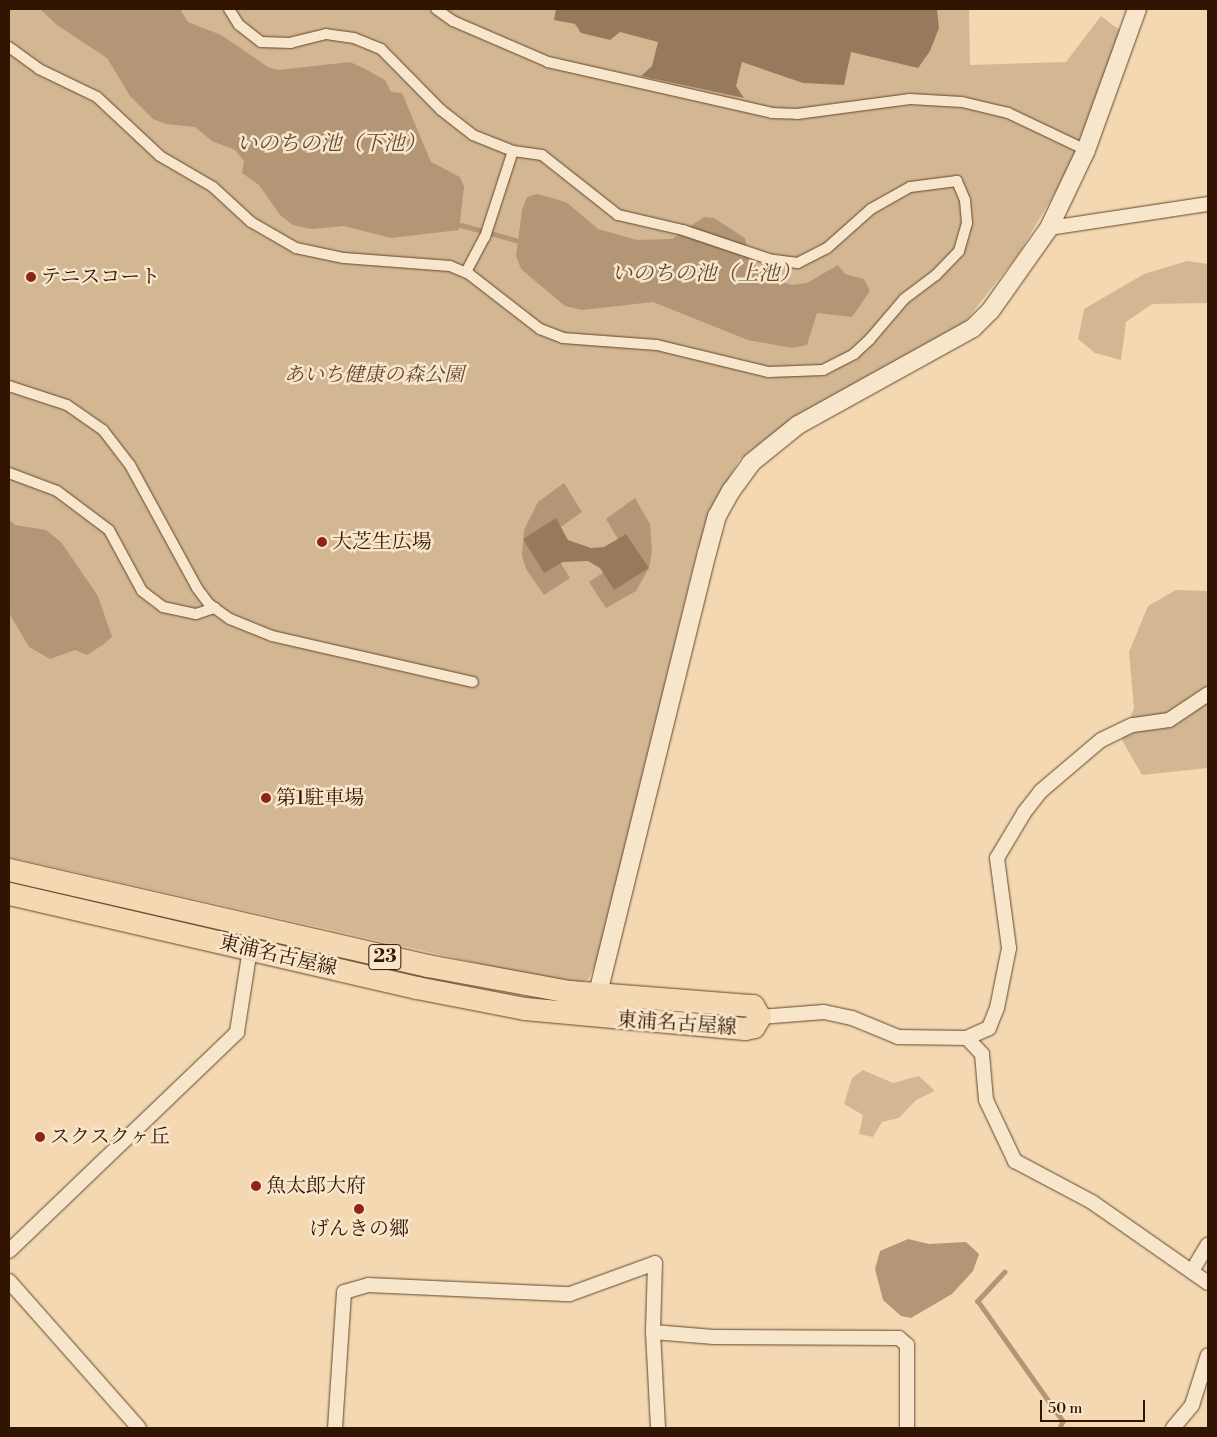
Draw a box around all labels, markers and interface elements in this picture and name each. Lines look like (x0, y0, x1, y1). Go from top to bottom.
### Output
water label: いのちの池（下池） (237, 131, 425, 157)
water label: いのちの池（上池） (612, 261, 800, 287)
place label: テニスコート (41, 265, 161, 289)
marker: テニスコート (25, 271, 37, 283)
park label: あいち健康の森公園 (284, 363, 464, 387)
place label: 大芝生広場 (332, 530, 432, 554)
marker: 大芝生広場 (316, 536, 328, 548)
place label: 第1駐車場 (276, 786, 365, 810)
marker: 第1駐車場 (260, 792, 272, 804)
street label: 東浦名古屋線 (217, 931, 339, 981)
road number: 23 (368, 940, 402, 974)
street label: 東浦名古屋線 (616, 1008, 738, 1040)
place label: スクスクヶ丘 (50, 1125, 170, 1149)
marker: スクスクヶ丘 (34, 1131, 46, 1143)
place label: 魚太郎大府 (266, 1174, 366, 1198)
marker: 魚太郎大府 (250, 1180, 262, 1192)
marker: げんきの郷 (353, 1203, 365, 1215)
place label: げんきの郷 (309, 1217, 409, 1241)
scale bar (1042, 1390, 1147, 1422)
text: 50 m (1048, 1399, 1082, 1418)

